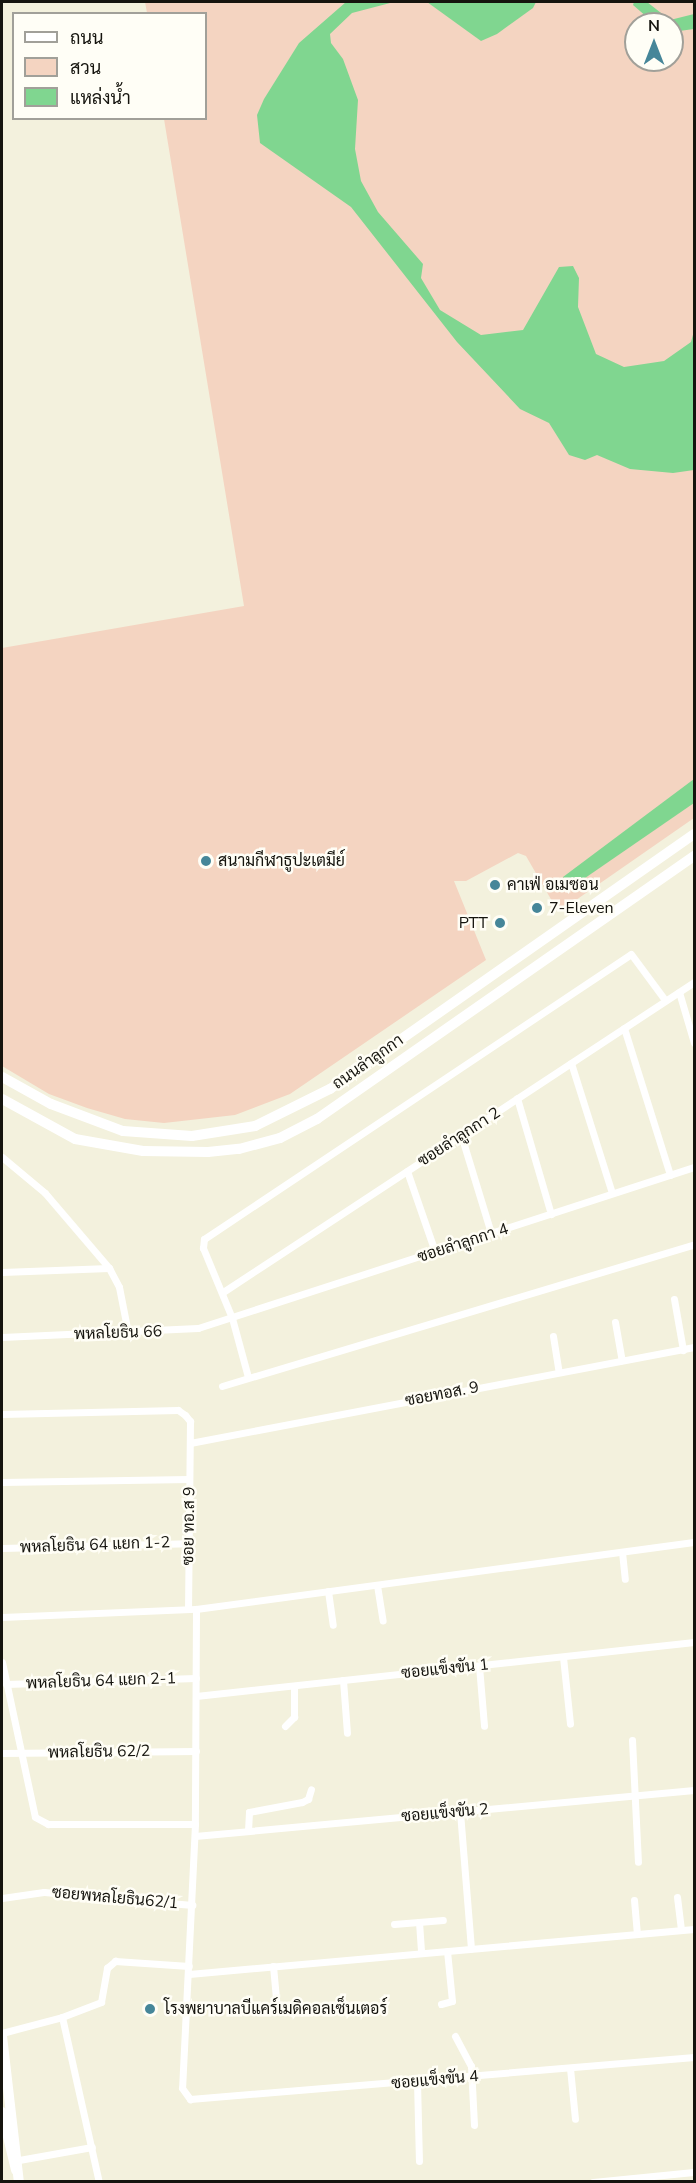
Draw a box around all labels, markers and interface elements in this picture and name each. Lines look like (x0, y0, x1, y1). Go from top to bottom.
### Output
legend (12, 12, 207, 120)
north arrow (624, 12, 684, 72)
text: N (648, 15, 660, 37)
text: ถนน (70, 26, 103, 50)
text: สวน (70, 56, 101, 80)
text: แหล่งน้ำ (70, 86, 131, 110)
place label: สนามกีฬาธูปะเตมีย์ (218, 851, 345, 871)
marker: สนามกีฬาธูปะเตมีย์ (199, 854, 213, 868)
place label: คาเฟ่ อเมซอน (507, 875, 599, 895)
marker: คาเฟ่ อเมซอน (488, 878, 502, 892)
place label: 7-Eleven (549, 898, 613, 918)
marker: 7-Eleven (530, 901, 544, 915)
place label: PTT (459, 913, 488, 933)
marker: PTT (493, 916, 507, 930)
street label: ถนนลำลูกกา (329, 1031, 407, 1093)
street label: ซอยลำลูกกา 2 (414, 1103, 504, 1171)
street label: ซอยลำลูกกา 4 (415, 1219, 511, 1267)
street label: พหลโยธิน 66 (74, 1322, 162, 1344)
street label: ซอยทอส. 9 (403, 1377, 481, 1411)
street label: ซอย ทอ.ส 9 (179, 1486, 199, 1566)
street label: พหลโยธิน 64 แยก 1-2 (20, 1533, 170, 1557)
street label: ซอยแข็งขัน 1 (400, 1655, 490, 1683)
street label: พหลโยธิน 64 แยก 2-1 (26, 1669, 176, 1693)
street label: พหลโยธิน 62/2 (48, 1742, 150, 1762)
street label: ซอยแข็งขัน 2 (400, 1800, 490, 1826)
street label: ซอยพหลโยธิน62/1 (51, 1883, 179, 1913)
place label: โรงพยาบาลบีแคร์เมดิคอลเซ็นเตอร์ (164, 1999, 387, 2019)
marker: โรงพยาบาลบีแคร์เมดิคอลเซ็นเตอร์ (141, 2000, 159, 2018)
street label: ซอยแข็งขัน 4 (390, 2067, 480, 2093)

